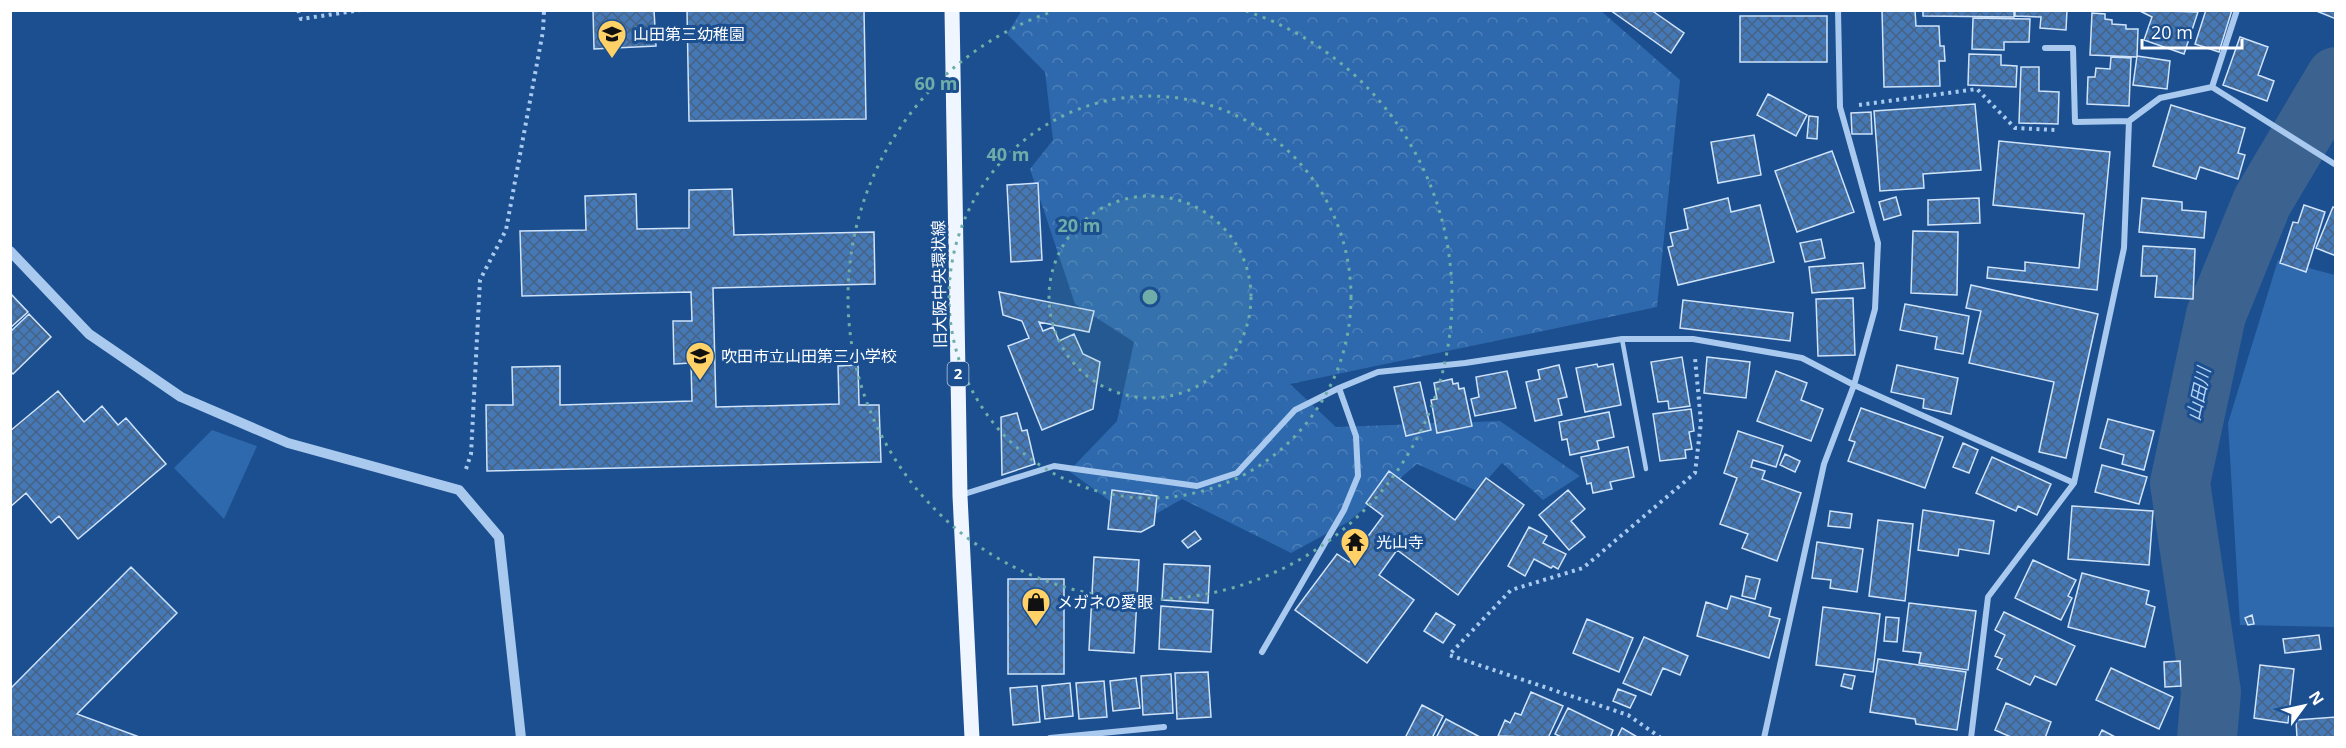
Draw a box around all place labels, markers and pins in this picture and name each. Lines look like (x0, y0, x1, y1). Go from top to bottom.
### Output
school or university icon: 山田第三幼稚園 (596, 18, 628, 60)
place label: 山田第三幼稚園 (633, 23, 745, 45)
centre of rings (1140, 287, 1160, 307)
school or university icon: 吹田市立山田第三小学校 (684, 340, 716, 382)
place label: 吹田市立山田第三小学校 (721, 345, 897, 367)
temple icon: 光山寺 (1339, 526, 1371, 568)
place label: 光山寺 (1376, 531, 1424, 553)
shop icon: メガネの愛眼 (1020, 586, 1052, 628)
place label: メガネの愛眼 (1057, 591, 1153, 613)

